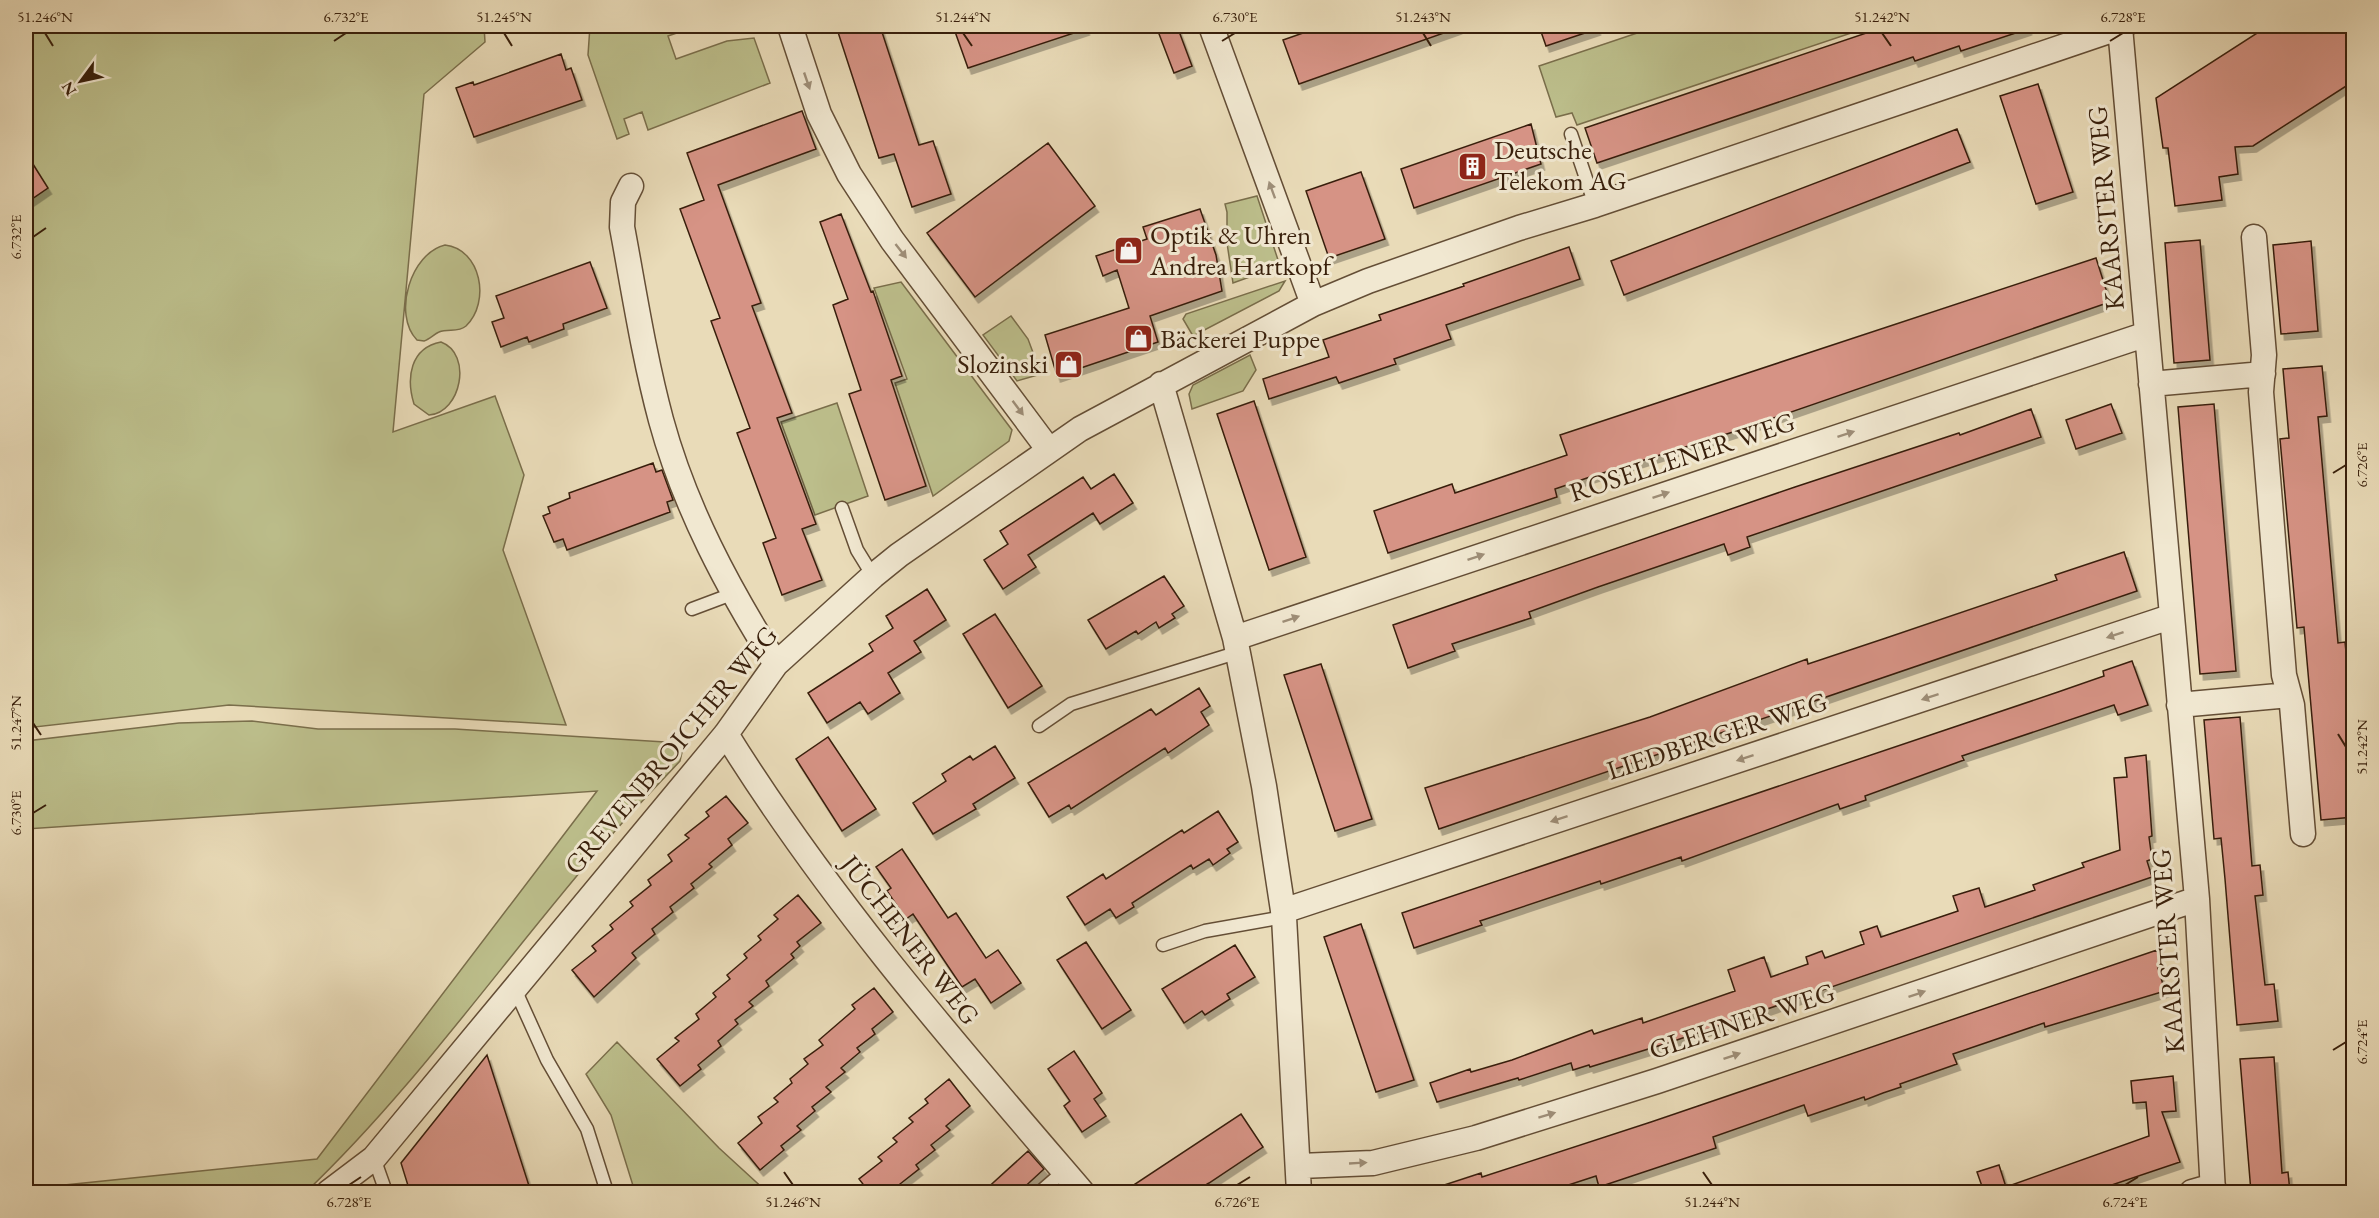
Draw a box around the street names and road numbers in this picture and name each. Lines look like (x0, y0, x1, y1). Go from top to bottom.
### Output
street label: KAARSTER WEG (2079, 104, 2132, 312)
street label: ROSELLENER WEG (1565, 404, 1799, 510)
street label: GREVENBROICHER WEG (556, 618, 785, 881)
street label: LIEDBERGER WEG (1602, 683, 1832, 788)
street label: JÜCHENER WEG (832, 846, 988, 1032)
street label: KAARSTER WEG (2143, 847, 2192, 1055)
street label: GLEHNER WEG (1644, 974, 1839, 1067)

